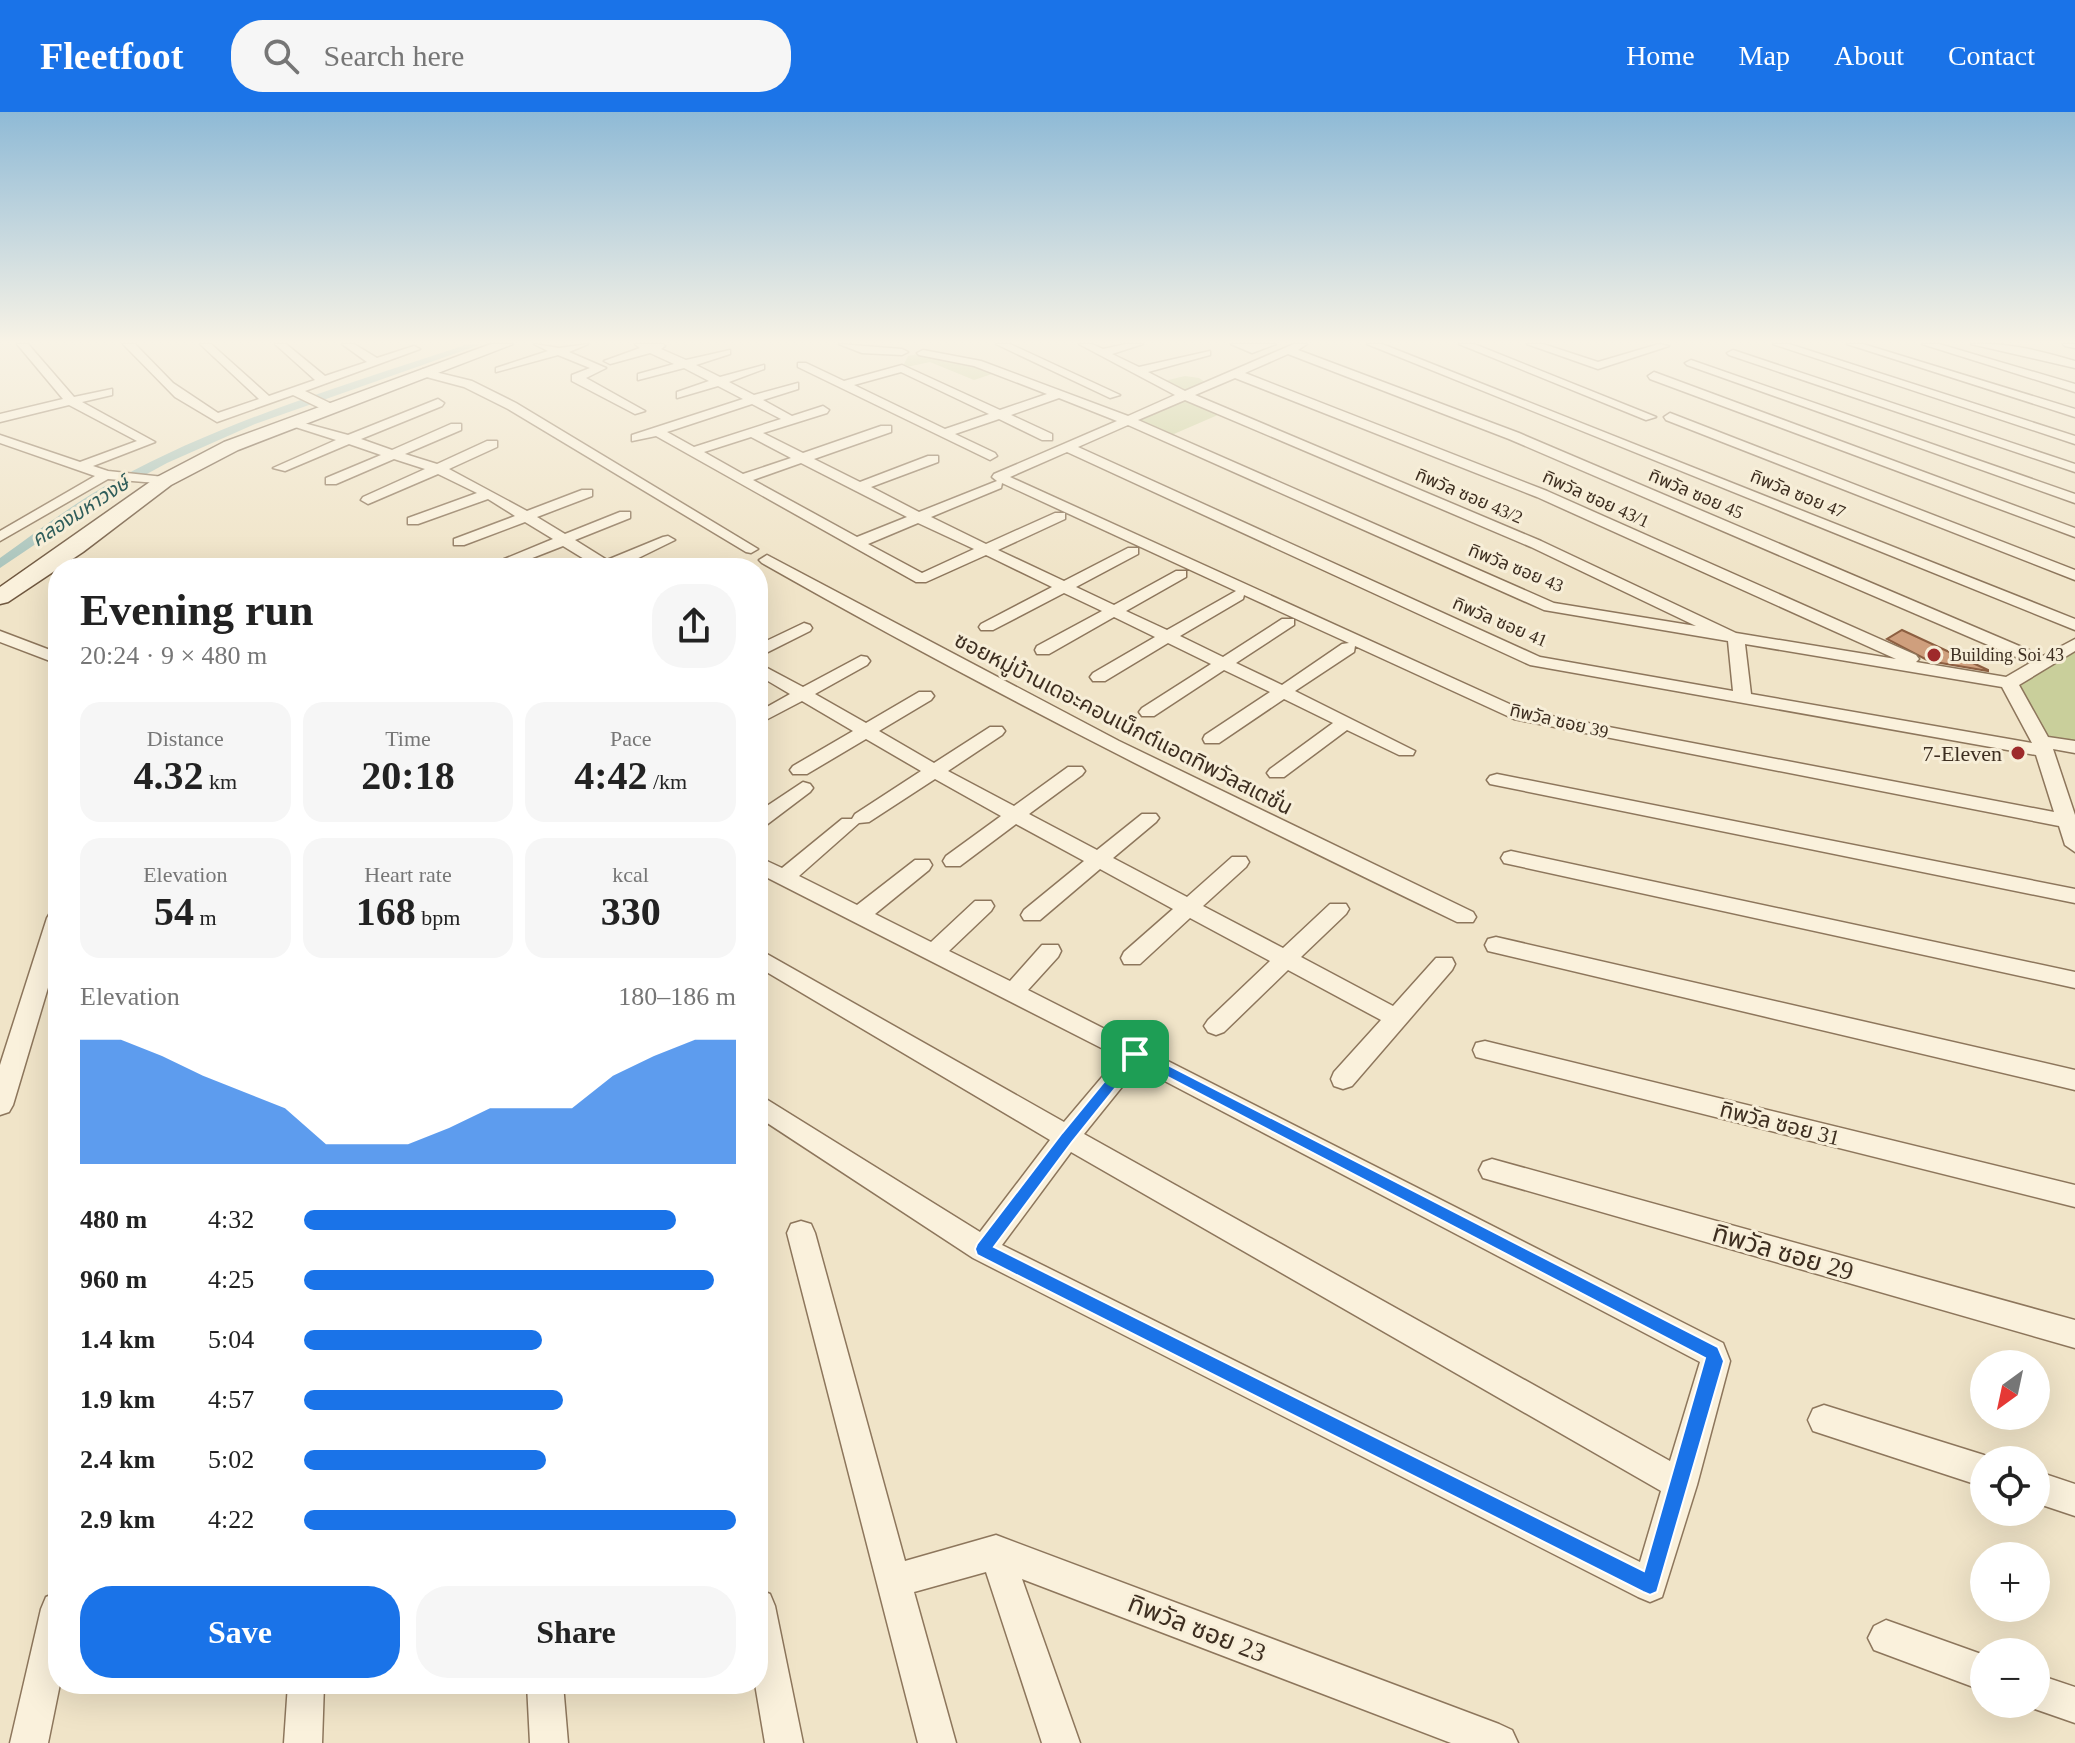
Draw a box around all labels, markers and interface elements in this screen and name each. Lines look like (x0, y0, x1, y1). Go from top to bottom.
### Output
search box (231, 20, 791, 92)
icon: search (259, 34, 303, 78)
text: Fleetfoot (40, 35, 183, 77)
text: Search here (323, 39, 464, 72)
text: Home (1626, 40, 1695, 71)
text: Map (1739, 40, 1790, 71)
text: About (1834, 40, 1904, 71)
text: Contact (1948, 40, 2035, 71)
street label: ทิพวัล ซอย 43/2 (1412, 464, 1526, 528)
street label: ทิพวัล ซอย 45 (1646, 465, 1746, 523)
street label: ทิพวัล ซอย 47 (1748, 466, 1848, 522)
street label: ทิพวัล ซอย 43/1 (1540, 467, 1652, 531)
water label: คลองมหาวงษ์ (27, 469, 136, 551)
street label: ทิพวัล ซอย 43 (1466, 540, 1566, 596)
button: share (652, 584, 736, 668)
text: Evening run (80, 586, 314, 635)
street label: ทิพวัล ซอย 41 (1450, 593, 1550, 651)
street label: ซอยหมู่บ้านเดอะคอนเน็กต์แอตทิพวัลสเตชั่น (950, 625, 1298, 821)
text: 20:24 · 9 × 480 m (80, 641, 267, 670)
place label: Building Soi 43 (1950, 645, 2064, 665)
marker: Building Soi 43 (1925, 646, 1943, 664)
street label: ทิพวัล ซอย 39 (1508, 700, 1610, 742)
text: Distance (147, 726, 224, 751)
text: Time (385, 726, 431, 751)
text: Pace (610, 726, 651, 751)
place label: 7-Eleven (1923, 741, 2002, 766)
marker: 7-Eleven (2009, 744, 2027, 762)
text: 4.32 (134, 753, 204, 798)
text: 20:18 (361, 753, 455, 798)
text: 4:42 (574, 753, 647, 798)
text: km (204, 769, 237, 794)
text: /km (647, 769, 687, 794)
text: Elevation (143, 862, 227, 887)
text: Heart rate (364, 862, 452, 887)
text: kcal (612, 862, 649, 887)
text: 54 (154, 889, 194, 934)
text: 168 (356, 889, 416, 934)
text: 330 (601, 889, 661, 934)
text: m (194, 905, 217, 930)
text: bpm (416, 905, 460, 930)
text: Elevation (80, 982, 180, 1011)
text: 180–186 m (618, 982, 736, 1011)
pin (1101, 1020, 1169, 1088)
icon: arrive (1113, 1032, 1157, 1076)
street label: ทิพวัล ซอย 31 (1717, 1096, 1843, 1150)
text: 480 m (80, 1205, 147, 1234)
text: 4:32 (208, 1205, 254, 1234)
street label: ทิพวัล ซอย 29 (1709, 1219, 1857, 1286)
text: 960 m (80, 1265, 147, 1294)
text: 4:25 (208, 1265, 254, 1294)
text: 1.4 km (80, 1325, 155, 1354)
text: 5:04 (208, 1325, 254, 1354)
north arrow (1970, 1350, 2050, 1430)
map controls (1970, 1350, 2050, 1718)
text: 1.9 km (80, 1385, 155, 1414)
text: 4:57 (208, 1385, 254, 1414)
text: 2.4 km (80, 1445, 155, 1474)
text: 5:02 (208, 1445, 254, 1474)
button: locate (1970, 1446, 2050, 1526)
text: 2.9 km (80, 1505, 155, 1534)
text: 4:22 (208, 1505, 254, 1534)
button: + (1970, 1542, 2050, 1622)
button: Save (80, 1586, 400, 1678)
button: Share (416, 1586, 736, 1678)
street label: ทิพวัล ซอย 23 (1124, 1589, 1270, 1668)
button: − (1970, 1638, 2050, 1718)

